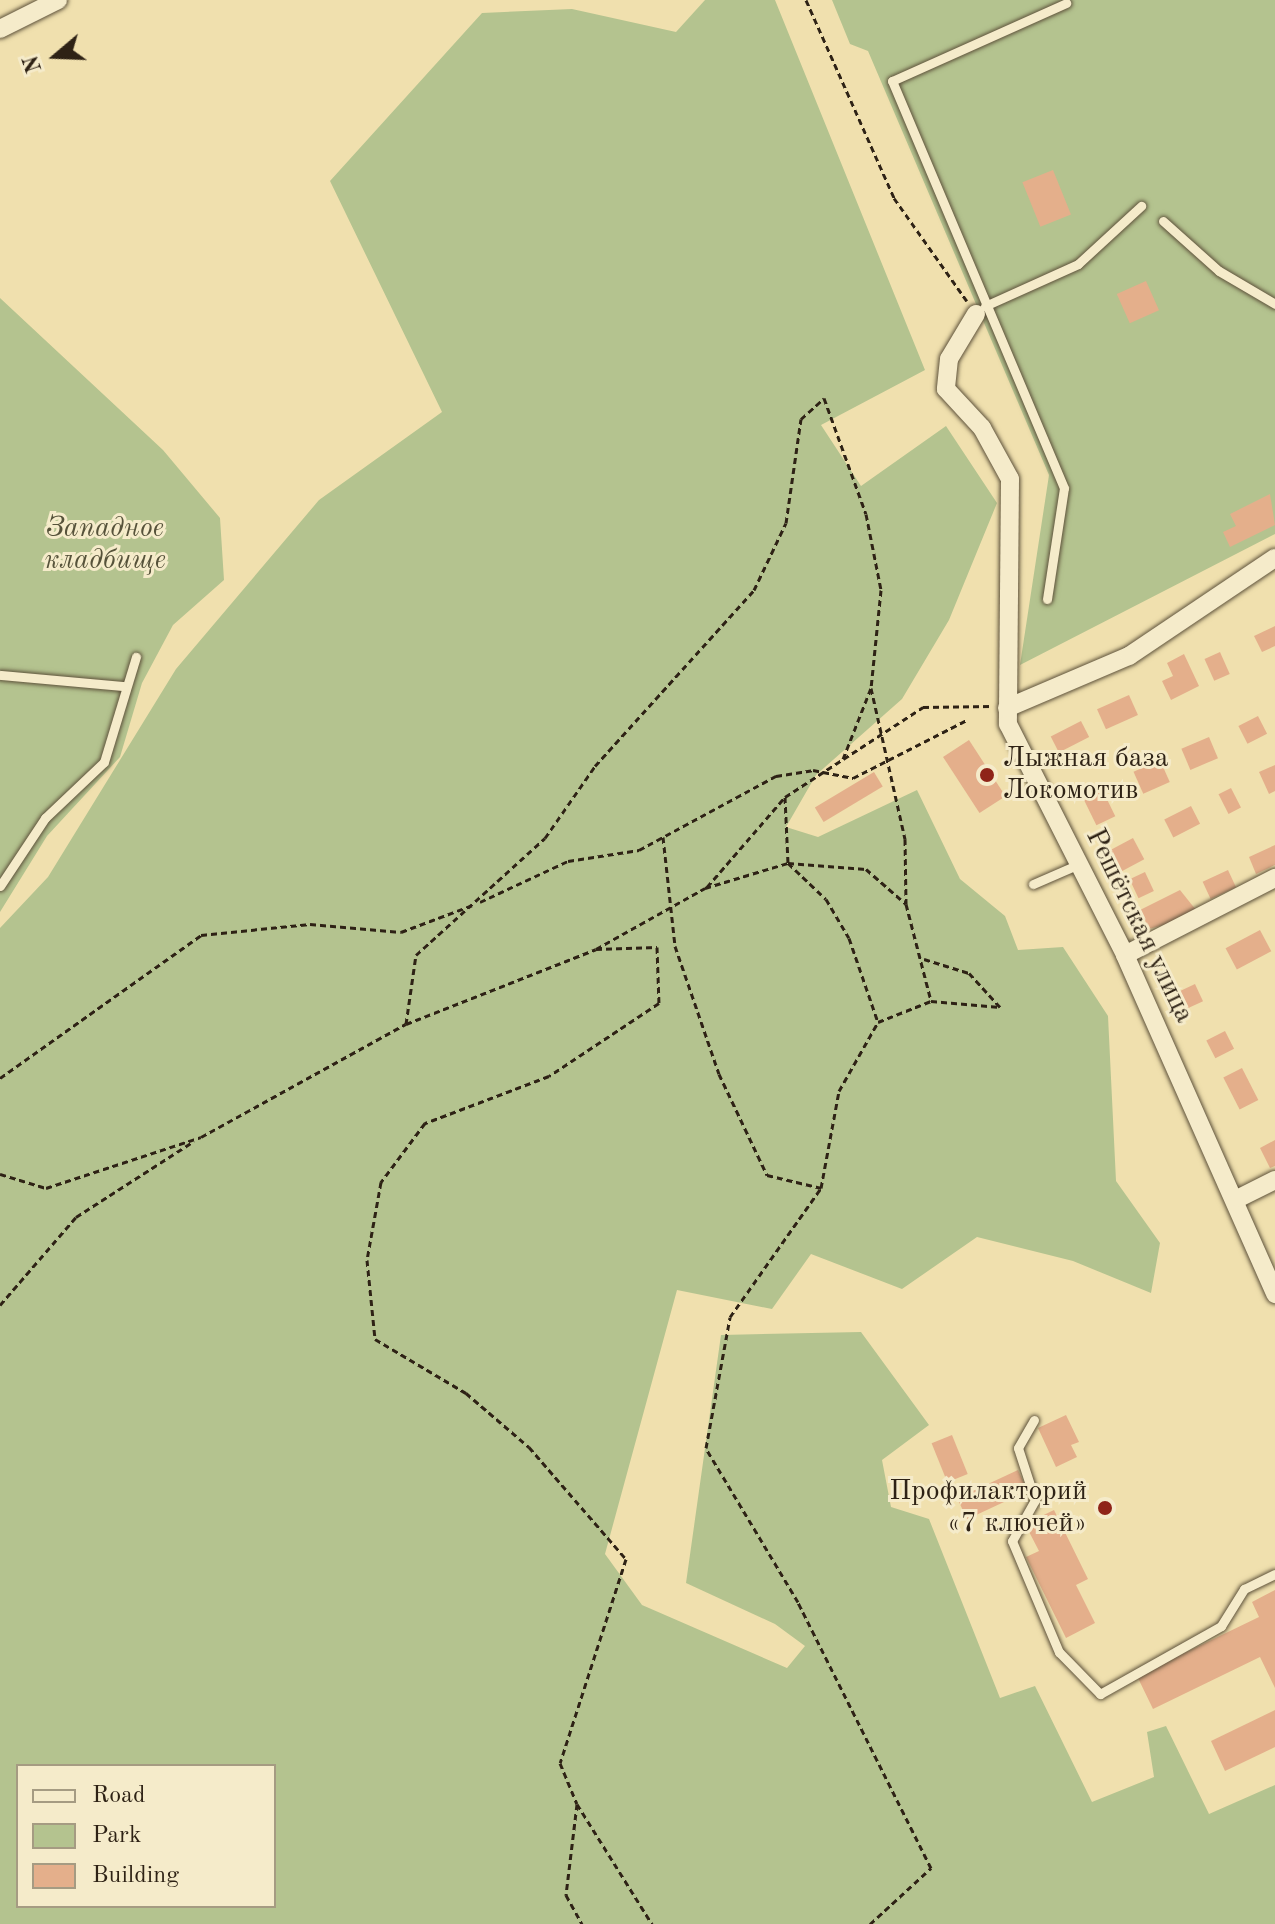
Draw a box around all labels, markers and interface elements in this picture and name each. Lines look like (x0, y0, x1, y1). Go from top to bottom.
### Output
north arrow (16, 16, 96, 96)
text: N (20, 52, 46, 75)
park label: Западное кладбище (44, 512, 166, 578)
place label: Лыжная база Локомотив (1003, 742, 1169, 808)
marker: Лыжная база Локомотив (978, 766, 996, 784)
street label: Решётская улица (1077, 823, 1201, 1029)
place label: Профилакторий «7 ключей» (889, 1475, 1087, 1541)
marker: Профилакторий «7 ключей» (1094, 1497, 1116, 1519)
legend (16, 1764, 276, 1908)
text: Road (92, 1784, 145, 1808)
text: Park (92, 1824, 141, 1848)
text: Building (92, 1864, 179, 1888)

